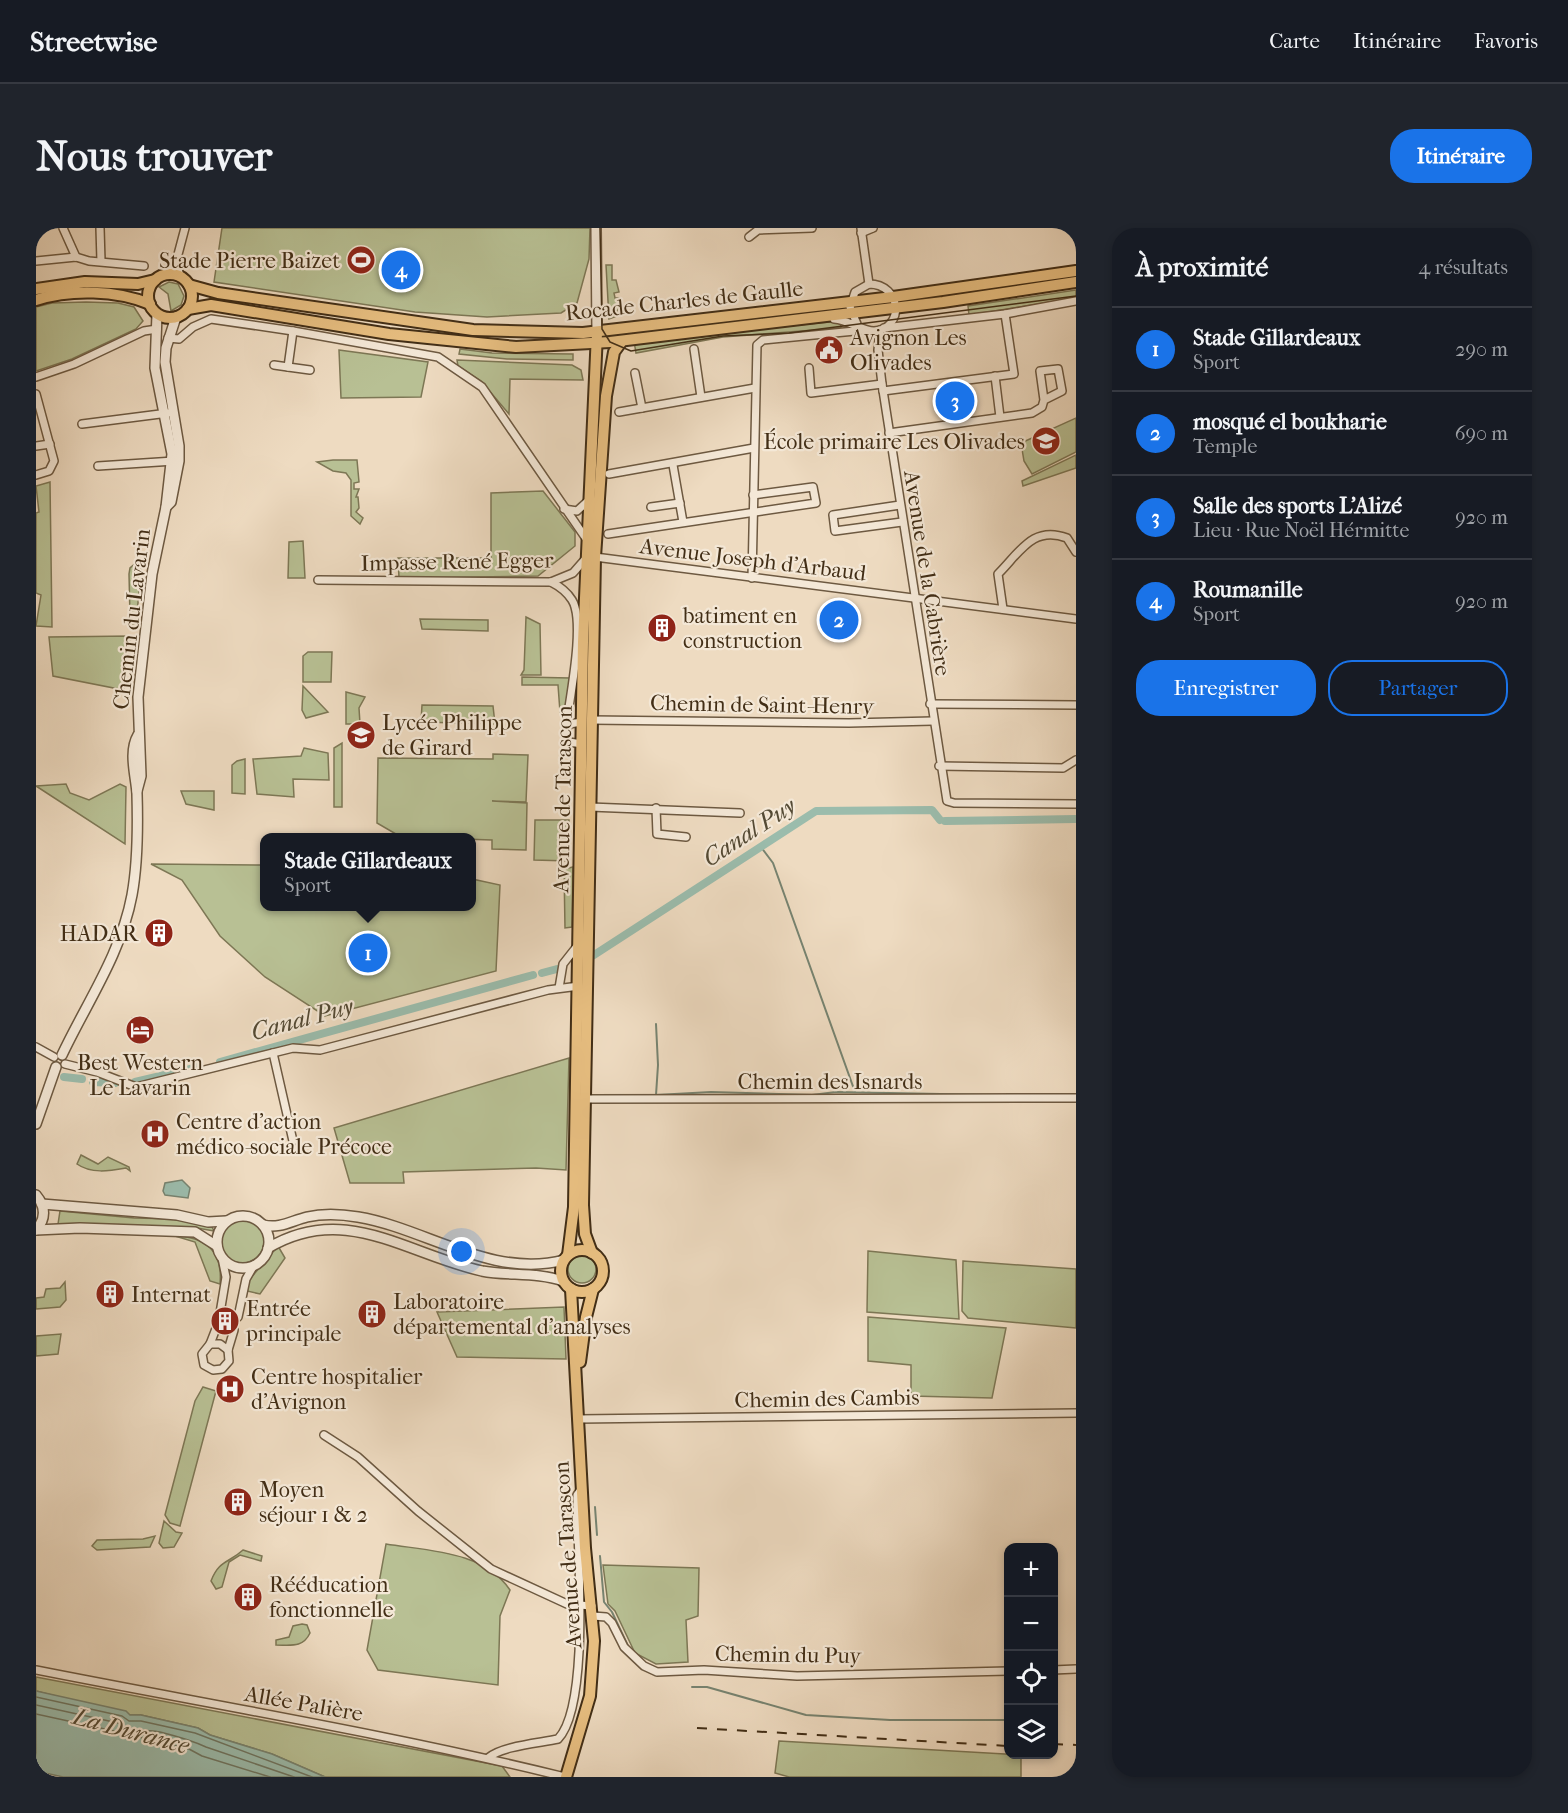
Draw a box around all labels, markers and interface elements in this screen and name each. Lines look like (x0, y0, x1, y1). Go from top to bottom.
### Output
text: Streetwise (30, 25, 157, 58)
text: Carte (1269, 29, 1320, 53)
text: Itinéraire (1353, 29, 1441, 53)
text: Favoris (1474, 29, 1538, 53)
button: Itinéraire (1390, 129, 1532, 183)
text: Nous trouver (36, 132, 272, 181)
sports icon: Stade Pierre Baizet (345, 244, 377, 276)
place label: Stade Pierre Baizet (159, 248, 340, 274)
pin: 4 (382, 248, 421, 292)
text: À proximité (1136, 252, 1268, 283)
text: 4 résultats (1419, 256, 1508, 279)
street label: Rocade Charles de Gaulle (564, 276, 804, 326)
place label: Avignon Les Olivades (849, 325, 967, 376)
text: Stade Gillardeaux (1193, 325, 1360, 351)
public building icon: Avignon Les Olivades (813, 334, 845, 366)
text: 1 (1152, 338, 1159, 361)
text: 290 m (1455, 338, 1508, 361)
text: Sport (1193, 351, 1240, 374)
pin: 3 (936, 378, 974, 423)
text: mosqué el boukharie (1193, 409, 1387, 435)
text: 2 (1150, 422, 1161, 445)
text: 690 m (1455, 422, 1508, 445)
school or university icon: École primaire Les Olivades (1030, 425, 1062, 457)
place label: École primaire Les Olivades (763, 428, 1025, 455)
text: Temple (1193, 435, 1257, 458)
street label: Avenue de la Cabrière (898, 468, 956, 678)
text: Salle des sports L'Alizé (1193, 493, 1402, 519)
text: 3 (1151, 506, 1160, 529)
text: 920 m (1455, 506, 1508, 529)
text: Lieu · Rue Noël Hérmitte (1193, 519, 1409, 542)
street label: Chemin du Lavarin (108, 527, 156, 711)
street label: Avenue Joseph d'Arbaud (637, 533, 869, 587)
street label: Impasse René Egger (360, 547, 554, 577)
text: Roumanille (1193, 577, 1303, 603)
text: 4 (1150, 590, 1161, 613)
text: 920 m (1455, 590, 1508, 613)
pin: 2 (820, 598, 858, 642)
place label: batiment en construction (682, 603, 802, 654)
text: Sport (1193, 603, 1240, 626)
building icon: batiment en construction (646, 612, 678, 644)
button: Enregistrer (1136, 660, 1316, 716)
button: Partager (1328, 660, 1508, 716)
street label: Chemin de Saint-Henry (650, 690, 875, 720)
street label: Avenue de Tarascon (548, 705, 578, 894)
place label: Lycée Philippe de Girard (382, 710, 522, 761)
school or university icon: Lycée Philippe de Girard (345, 719, 377, 751)
water label: Canal Puy (698, 791, 801, 872)
popup (260, 833, 476, 911)
text: Stade Gillardeaux (284, 848, 452, 874)
text: Sport (284, 874, 331, 897)
building icon: HADAR (143, 917, 175, 949)
place label: HADAR (60, 921, 139, 947)
pin: 1 (348, 930, 388, 976)
water label: Canal Puy (248, 992, 357, 1046)
hotel icon: Best Western Le Lavarin (124, 1014, 156, 1046)
place label: Best Western Le Lavarin (77, 1050, 203, 1101)
street label: Chemin des Isnards (738, 1069, 922, 1095)
place label: Centre d’action médico-sociale Précoce (176, 1109, 392, 1160)
hospital icon: Centre d’action médico-sociale Précoce (139, 1118, 171, 1150)
your location (447, 1237, 476, 1266)
building icon: Internat (94, 1278, 126, 1310)
place label: Internat (131, 1282, 211, 1308)
place label: Laboratoire départemental d'analyses (393, 1289, 631, 1340)
place label: Entrée principale (245, 1296, 342, 1347)
building icon: Laboratoire départemental d'analyses (356, 1298, 388, 1330)
building icon: Entrée principale (209, 1305, 241, 1337)
place label: Centre hospitalier d'Avignon (251, 1364, 423, 1415)
hospital icon: Centre hospitalier d'Avignon (214, 1373, 246, 1405)
street label: Chemin des Cambis (734, 1384, 920, 1414)
street label: Avenue de Tarascon (548, 1460, 588, 1650)
place label: Moyen séjour 1 & 2 (259, 1477, 368, 1528)
building icon: Moyen séjour 1 & 2 (222, 1486, 254, 1518)
map controls (1004, 1543, 1058, 1759)
button: + (1004, 1543, 1058, 1597)
place label: Rééducation fonctionnelle (269, 1572, 394, 1623)
building icon: Rééducation fonctionnelle (232, 1581, 264, 1613)
button: − (1004, 1597, 1058, 1651)
street label: Chemin du Puy (715, 1641, 863, 1669)
button: locate (1004, 1651, 1058, 1705)
street label: Allée Palière (242, 1681, 365, 1727)
water label: La Durance (68, 1702, 193, 1760)
button: layers (1004, 1705, 1058, 1759)

